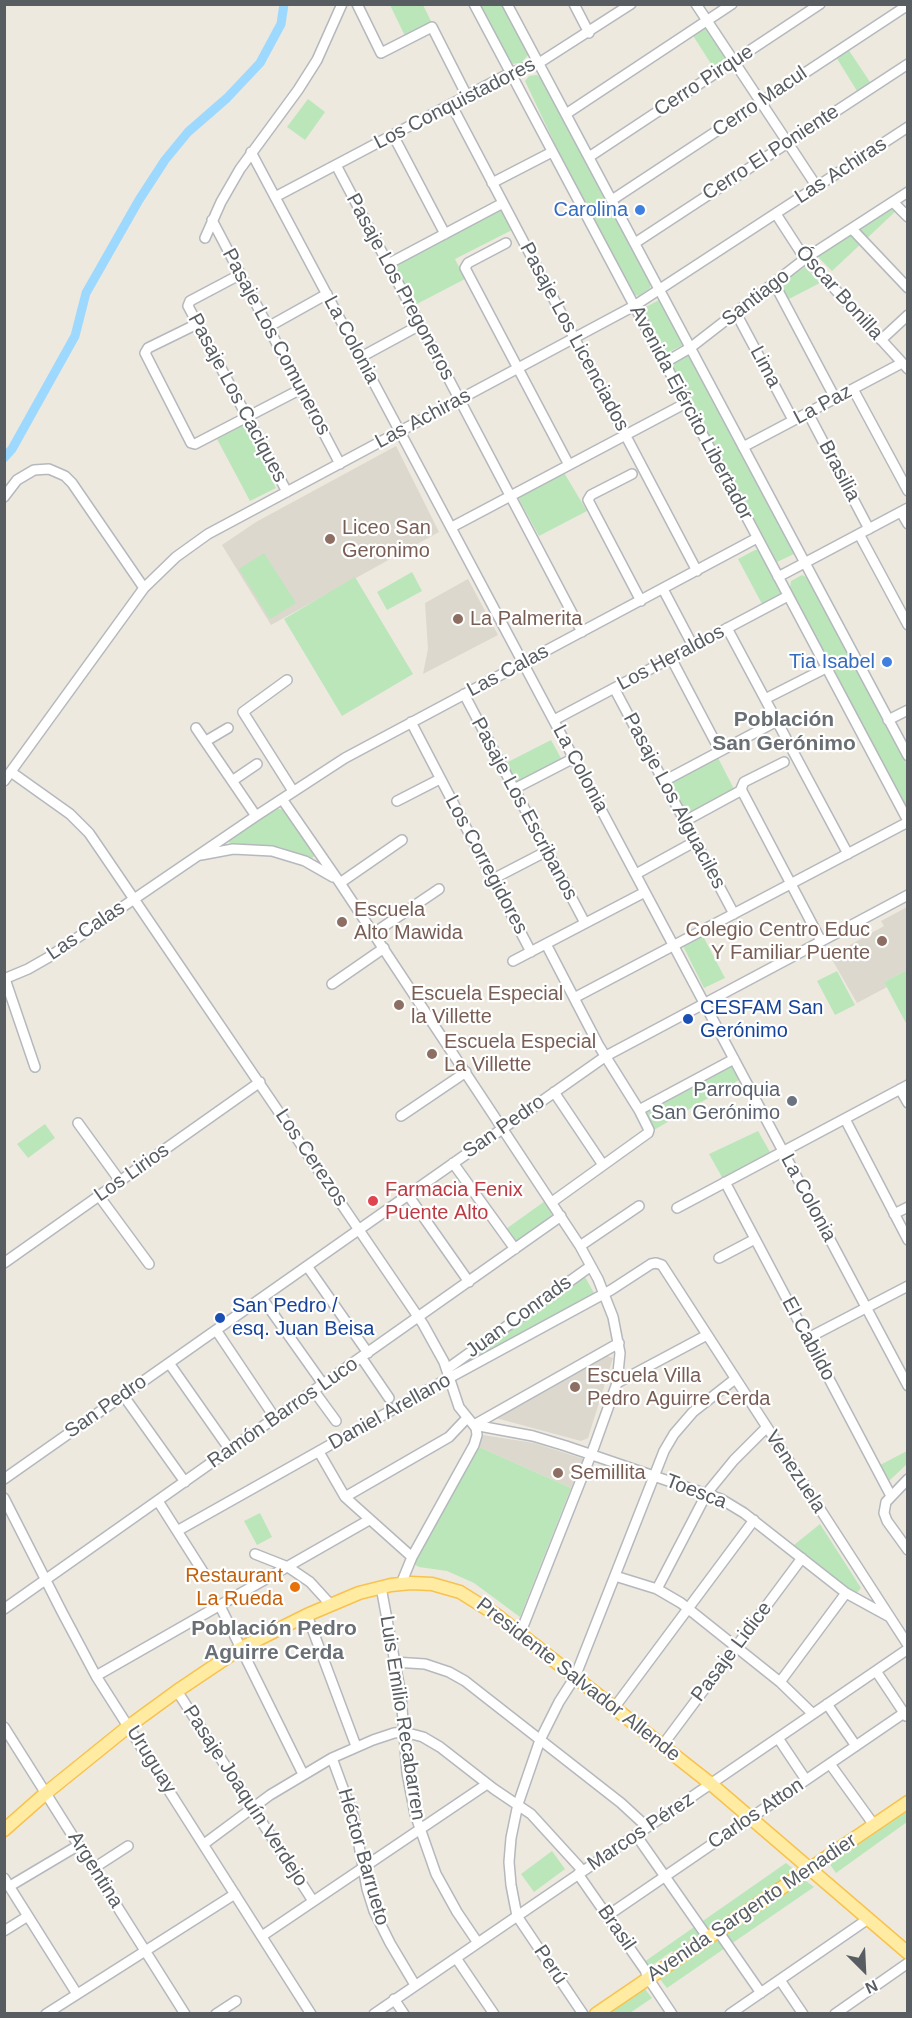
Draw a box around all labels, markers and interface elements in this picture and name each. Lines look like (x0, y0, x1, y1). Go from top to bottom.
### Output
street label: Cerro Pirque (650, 40, 758, 122)
street label: Los Conquistadores (370, 53, 540, 155)
street label: Cerro Macul (708, 62, 812, 142)
street label: Cerro El Poniente (698, 100, 844, 206)
street label: Las Achiras (791, 132, 891, 210)
street label: Pasaje Los Pregoneros (341, 190, 459, 384)
place label: Carolina (554, 198, 628, 222)
marker: Carolina (633, 203, 647, 217)
street label: Pasaje Los Licenciados (514, 239, 634, 435)
street label: Óscar Bonilla (790, 241, 888, 345)
street label: Pasaje Los Comuneros (217, 245, 335, 439)
street label: Santiago (718, 264, 794, 332)
street label: La Colonia (318, 292, 384, 388)
street label: Avenida Ejército Libertador (624, 302, 758, 524)
street label: Pasaje Los Caciques (182, 309, 292, 487)
street label: Lima (744, 342, 786, 392)
street label: La Paz (790, 380, 856, 430)
street label: Las Achiras (371, 384, 475, 454)
street label: Brasilia (813, 436, 865, 506)
place label: Liceo San Geronimo (342, 516, 431, 563)
marker: Liceo San Geronimo (323, 532, 337, 546)
place label: La Palmerita (470, 607, 582, 631)
marker: La Palmerita (451, 612, 465, 626)
street label: Los Heraldos (613, 620, 729, 696)
street label: Las Calas (463, 640, 553, 702)
place label: Tia Isabel (789, 650, 875, 674)
marker: Tia Isabel (880, 655, 894, 669)
district label: Población San Gerónimo (712, 707, 856, 757)
street label: Pasaje Los Alguaciles (617, 709, 731, 893)
street label: Pasaje Los Escribanos (466, 714, 582, 904)
street label: La Colonia (547, 721, 613, 817)
street label: Los Corregidores (439, 792, 533, 938)
street label: Las Calas (42, 896, 130, 966)
place label: Escuela Alto Mawida (354, 898, 463, 945)
marker: Escuela Alto Mawida (335, 915, 349, 929)
place label: Colegio Centro Educ Y Familiar Puente (685, 918, 870, 965)
marker: Colegio Centro Educ Y Familiar Puente (875, 934, 889, 948)
place label: Escuela Especial la Villette (411, 982, 563, 1029)
place label: CESFAM San Gerónimo (700, 996, 823, 1043)
marker: Escuela Especial la Villette (392, 998, 406, 1012)
marker: CESFAM San Gerónimo (681, 1012, 695, 1026)
place label: Escuela Especial La Villette (444, 1030, 596, 1077)
marker: Escuela Especial La Villette (425, 1047, 439, 1061)
place label: Parroquia San Gerónimo (651, 1078, 780, 1125)
street label: San Pedro (458, 1090, 550, 1164)
marker: Parroquia San Gerónimo (785, 1094, 799, 1108)
street label: Los Cerezos (270, 1105, 352, 1211)
street label: Los Lirios (90, 1139, 174, 1207)
street label: La Colonia (775, 1150, 841, 1246)
place label: Farmacia Fenix Puente Alto (385, 1178, 523, 1225)
marker: Farmacia Fenix Puente Alto (366, 1194, 380, 1208)
street label: Juan Conrads (462, 1271, 576, 1363)
street label: El Cabildo (776, 1293, 840, 1385)
place label: San Pedro / esq. Juan Beisa (232, 1294, 374, 1341)
marker: San Pedro / esq. Juan Beisa (213, 1311, 227, 1325)
street label: Ramón Barros Luco (203, 1352, 363, 1474)
place label: Escuela Villa Pedro Aguirre Cerda (587, 1364, 770, 1411)
street label: Daniel Arellano (325, 1369, 455, 1455)
street label: San Pedro (60, 1370, 152, 1444)
marker: Escuela Villa Pedro Aguirre Cerda (568, 1380, 582, 1394)
street label: Venezuela (759, 1426, 831, 1518)
place label: Semillita (570, 1461, 646, 1485)
marker: Semillita (551, 1466, 565, 1480)
street label: Toesca (662, 1469, 730, 1515)
place label: Restaurant La Rueda (185, 1564, 283, 1611)
marker: Restaurant La Rueda (288, 1580, 302, 1594)
street label: Presidente Salvador Allende (471, 1593, 685, 1767)
street label: Pasaje Lidice (687, 1597, 777, 1707)
street label: Luis Emilio Recabarren (374, 1614, 430, 1822)
district label: Población Pedro Aguirre Cerda (191, 1616, 357, 1666)
street label: Pasaje Joaquín Verdejo (177, 1701, 313, 1891)
street label: Uruguay (121, 1722, 181, 1798)
street label: Carlos Atton (704, 1773, 808, 1855)
street label: Héctor Barrueto (332, 1786, 394, 1928)
street label: Marcos Pérez (583, 1788, 699, 1876)
street label: Argentina (62, 1827, 128, 1913)
street label: Avenida Sargento Menadier (643, 1829, 861, 1987)
street label: Brasil (592, 1901, 640, 1955)
north arrow (834, 1940, 894, 2000)
street label: Perú (528, 1941, 572, 1989)
text: N (863, 1977, 880, 1997)

